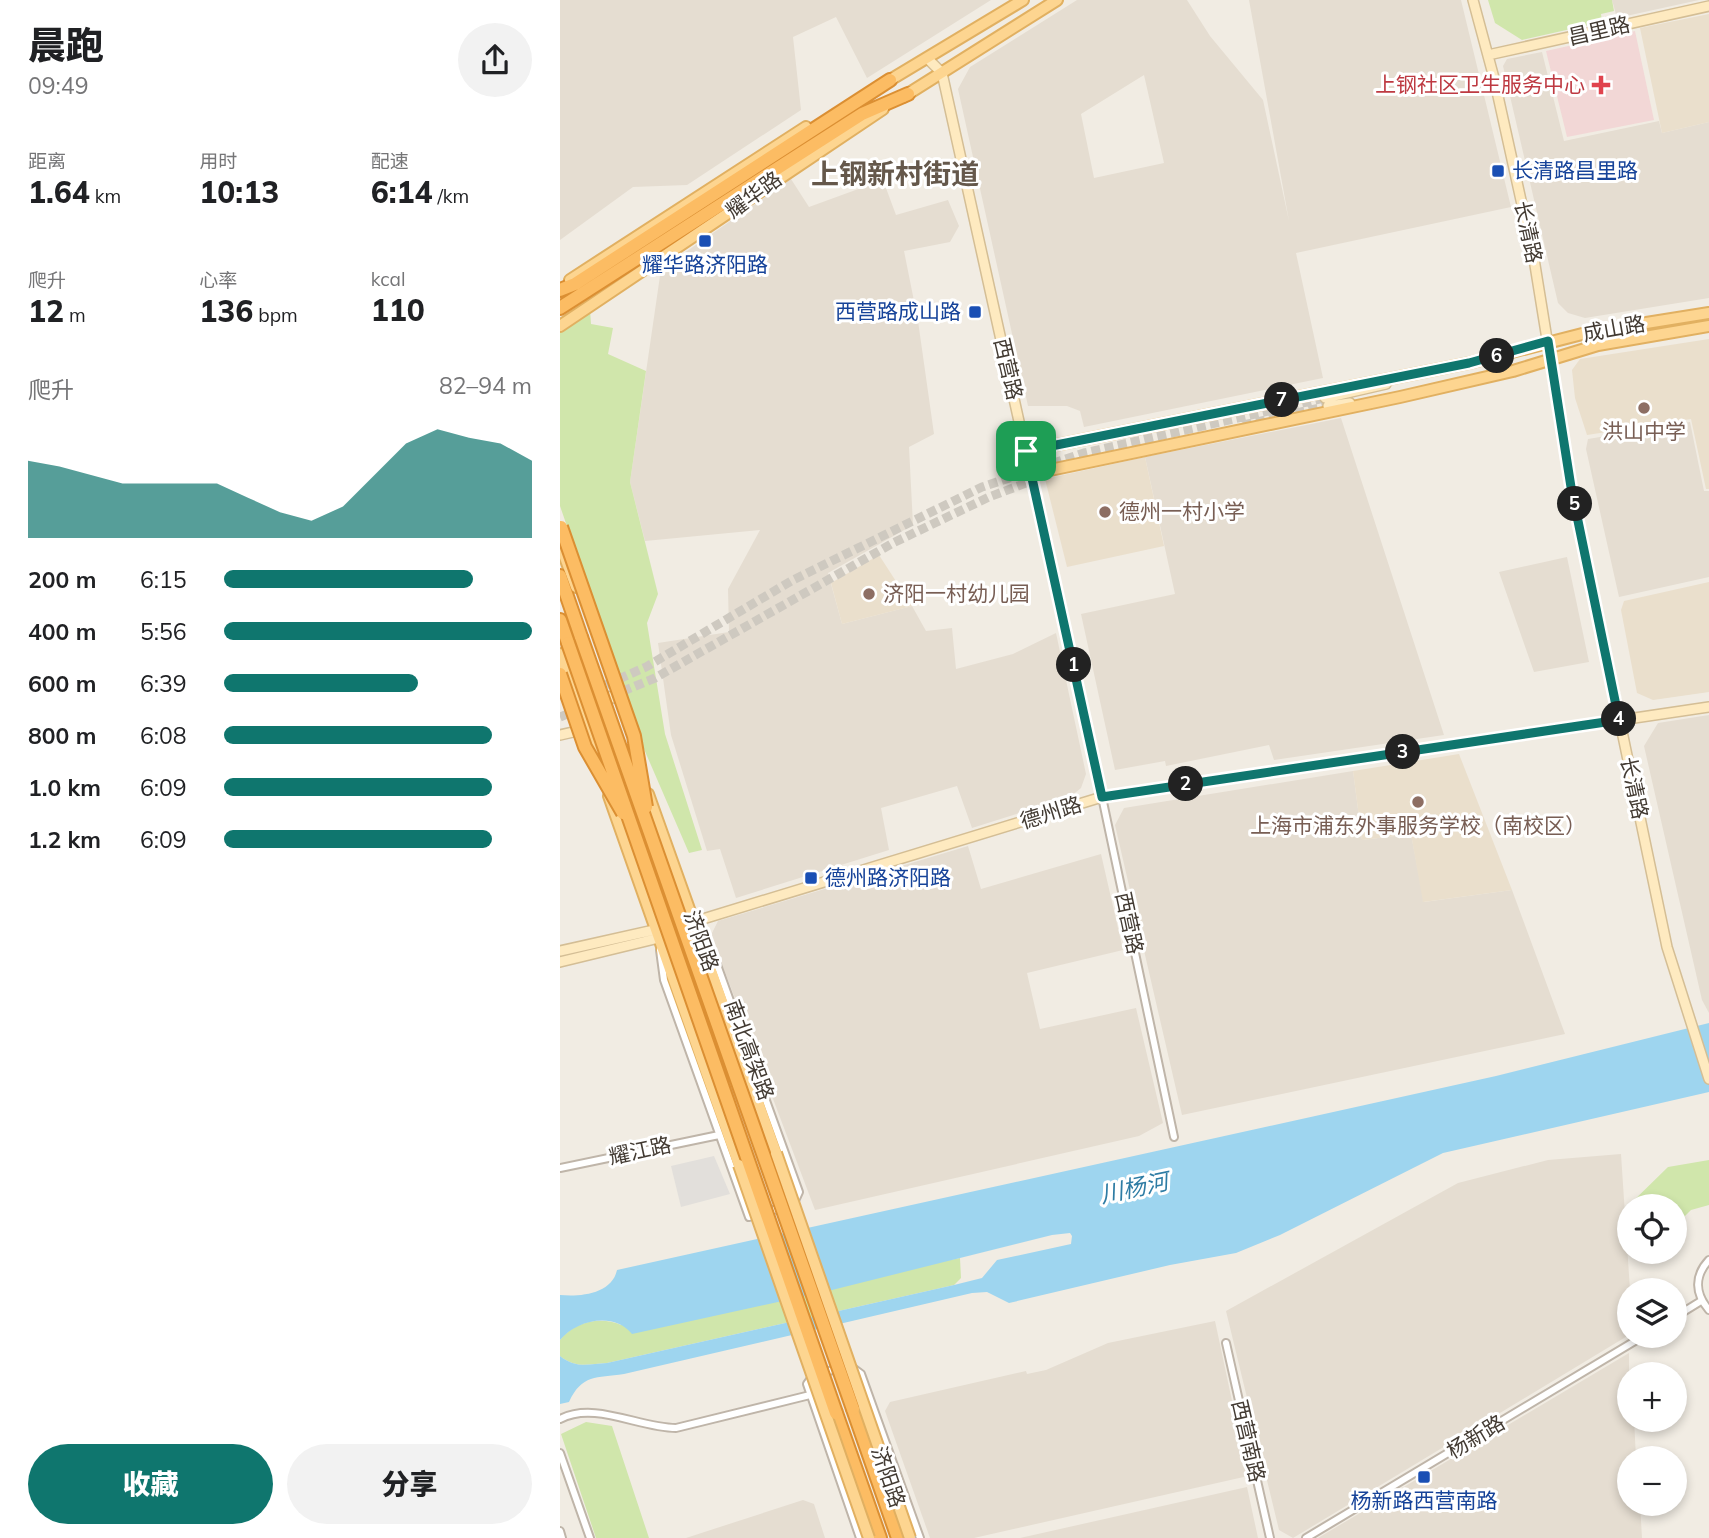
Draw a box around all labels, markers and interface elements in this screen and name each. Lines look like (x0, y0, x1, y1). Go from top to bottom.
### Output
street label: 昌里路 (1565, 10, 1632, 50)
text: 晨跑 (28, 21, 104, 69)
button: share (458, 23, 532, 97)
text: 09:49 (28, 71, 88, 100)
place label: 上钢社区卫生服务中心 (1375, 71, 1585, 97)
marker: 上钢社区卫生服务中心 (1591, 75, 1611, 95)
text: 距离 (28, 149, 66, 173)
text: 用时 (199, 149, 237, 173)
text: 配速 (371, 149, 409, 173)
district label: 上钢新村街道 (811, 156, 979, 191)
place label: 长清路昌里路 (1512, 157, 1638, 183)
marker: 长清路昌里路 (1490, 163, 1506, 179)
street label: 耀华路 (720, 165, 787, 223)
text: 1.64 (28, 173, 90, 211)
text: 10:13 (199, 173, 279, 211)
text: 6:14 (371, 173, 432, 211)
text: km (90, 184, 121, 208)
text: /km (432, 184, 469, 208)
street label: 长清路 (1510, 198, 1548, 265)
marker: 耀华路济阳路 (697, 233, 713, 249)
place label: 耀华路济阳路 (642, 251, 768, 277)
text: kcal (371, 267, 405, 291)
text: 爬升 (28, 268, 66, 292)
text: 心率 (199, 268, 237, 292)
text: 110 (371, 291, 425, 329)
text: 12 (28, 292, 64, 330)
text: 136 (199, 292, 253, 330)
place label: 西营路成山路 (835, 298, 961, 324)
text: m (64, 303, 86, 327)
text: bpm (253, 303, 298, 327)
marker: 西营路成山路 (967, 304, 983, 320)
street label: 成山路 (1581, 310, 1647, 346)
street label: 西营路 (989, 335, 1029, 402)
pin: 6 (1480, 338, 1514, 374)
text: 6 (1491, 343, 1502, 367)
text: 82–94 m (439, 371, 532, 400)
text: 爬升 (28, 375, 74, 404)
pin: 7 (1264, 382, 1300, 418)
text: 7 (1276, 387, 1287, 411)
marker: 洪山中学 (1636, 400, 1652, 416)
place label: 洪山中学 (1602, 418, 1686, 444)
pin (996, 421, 1056, 481)
icon: arrive (1007, 432, 1045, 470)
pin: 5 (1558, 486, 1592, 522)
text: 5 (1569, 491, 1580, 515)
place label: 德州一村小学 (1119, 498, 1245, 524)
marker: 德州一村小学 (1097, 504, 1113, 520)
text: 200 m (28, 565, 96, 594)
text: 6:15 (140, 565, 187, 594)
place label: 济阳一村幼儿园 (883, 580, 1030, 606)
marker: 济阳一村幼儿园 (861, 586, 877, 602)
text: 400 m (28, 617, 96, 646)
text: 5:56 (140, 617, 187, 646)
pin: 1 (1056, 648, 1092, 682)
text: 1 (1068, 652, 1079, 676)
text: 600 m (28, 669, 96, 698)
text: 6:39 (140, 669, 187, 698)
pin: 4 (1602, 702, 1636, 736)
text: 4 (1613, 706, 1624, 730)
text: 800 m (28, 721, 96, 750)
text: 6:08 (140, 721, 187, 750)
pin: 3 (1386, 734, 1420, 770)
text: 3 (1397, 739, 1408, 763)
street label: 长清路 (1616, 754, 1654, 821)
pin: 2 (1168, 766, 1204, 802)
text: 2 (1180, 771, 1191, 795)
text: 1.0 km (28, 773, 101, 802)
text: 6:09 (140, 773, 187, 802)
street label: 德州路 (1017, 790, 1085, 834)
marker: 上海市浦东外事服务学校（南校区） (1410, 794, 1426, 810)
place label: 上海市浦东外事服务学校（南校区） (1250, 812, 1586, 838)
text: 1.2 km (28, 825, 101, 854)
text: 6:09 (140, 825, 187, 854)
place label: 德州路济阳路 (825, 864, 951, 890)
marker: 德州路济阳路 (803, 870, 819, 886)
street label: 西营路 (1111, 889, 1149, 956)
street label: 济阳路 (679, 907, 725, 975)
street label: 南北高架路 (720, 996, 780, 1103)
street label: 耀江路 (606, 1131, 673, 1169)
water label: 川杨河 (1097, 1165, 1175, 1209)
map controls (1617, 1194, 1687, 1516)
button: locate (1617, 1194, 1687, 1264)
button: layers (1617, 1278, 1687, 1348)
button: + (1617, 1362, 1687, 1432)
street label: 西营南路 (1227, 1397, 1271, 1485)
street label: 杨新路 (1442, 1409, 1509, 1464)
street label: 济阳路 (866, 1443, 911, 1511)
button: 收藏 (28, 1444, 273, 1524)
button: 分享 (287, 1444, 532, 1524)
button: − (1617, 1446, 1687, 1516)
marker: 杨新路西营南路 (1416, 1469, 1432, 1485)
place label: 杨新路西营南路 (1351, 1487, 1498, 1513)

